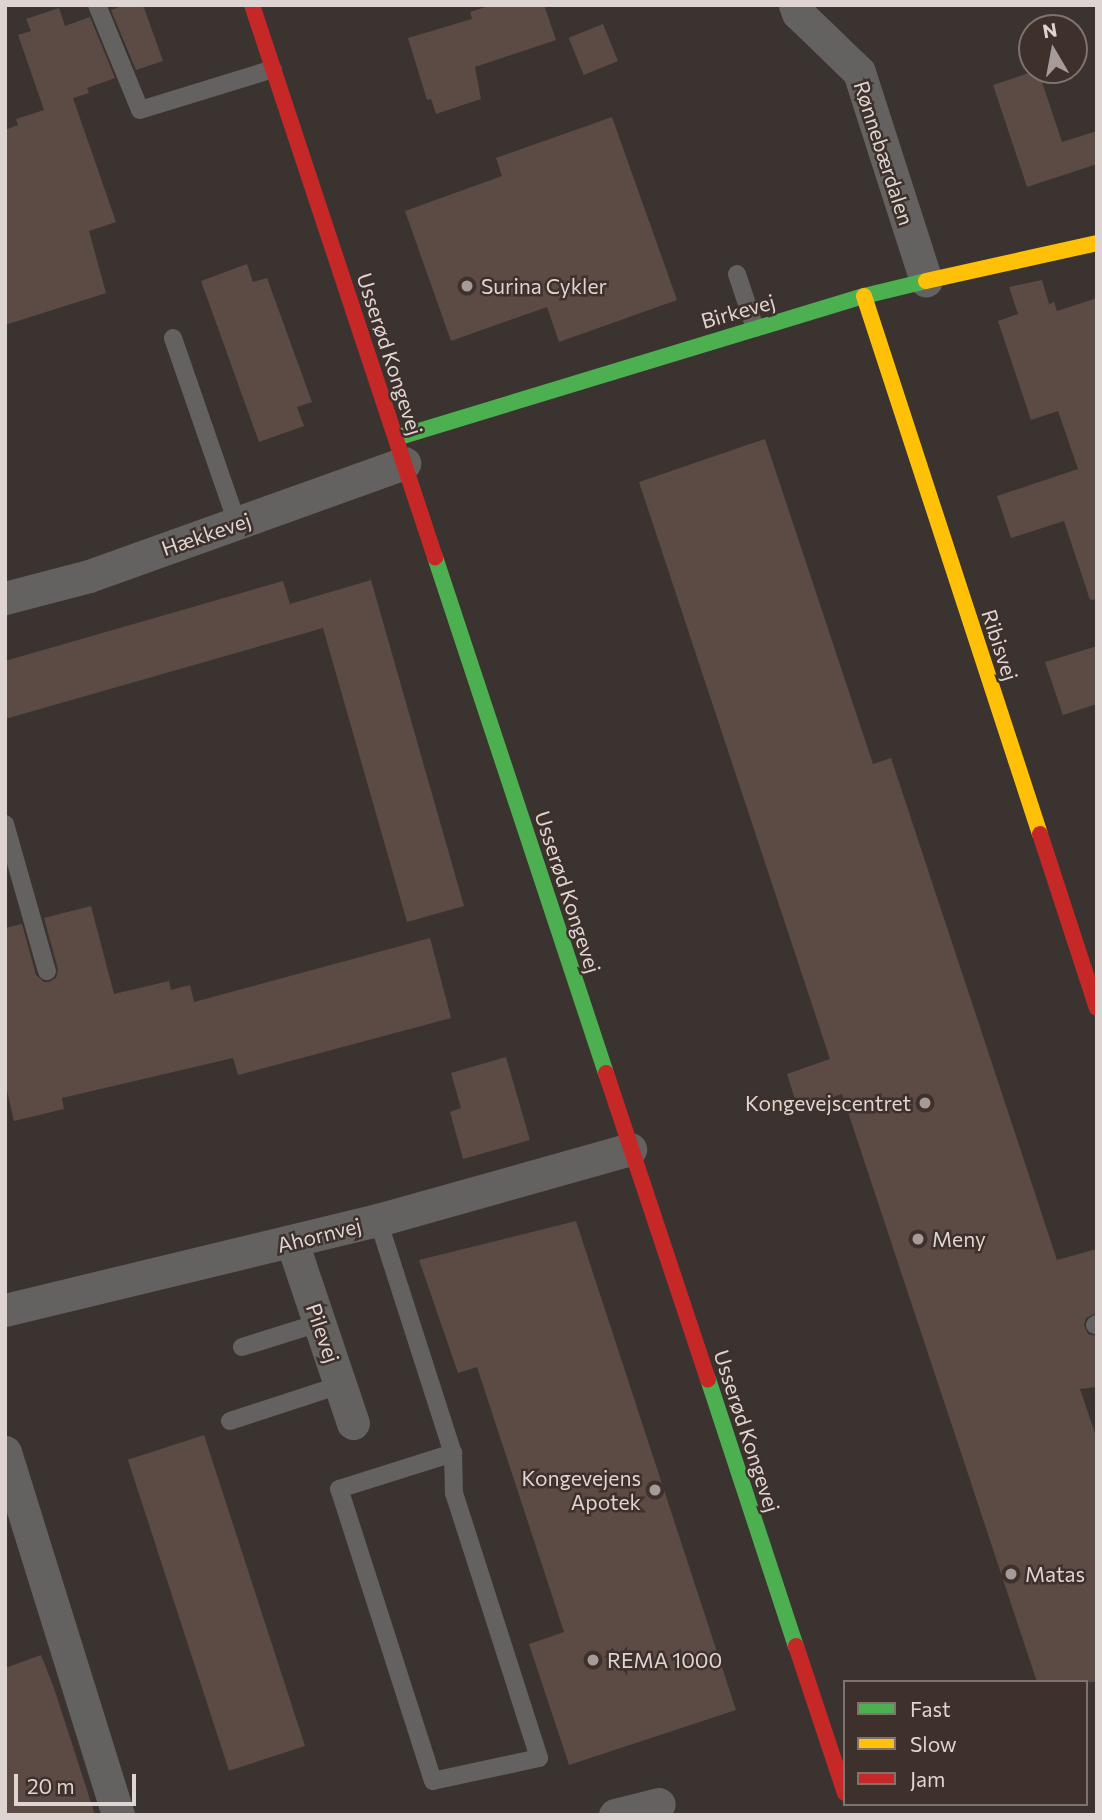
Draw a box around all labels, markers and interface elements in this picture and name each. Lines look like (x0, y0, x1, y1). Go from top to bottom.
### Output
north arrow (1018, 14, 1088, 84)
text: N (1041, 17, 1059, 42)
street label: Rønnebærdalen (849, 78, 919, 228)
street label: Usserød Kongevej (352, 270, 428, 438)
place label: Surina Cykler (481, 273, 607, 299)
marker: Surina Cykler (459, 278, 475, 294)
street label: Birkevej (698, 288, 778, 334)
street label: Hækkevej (158, 507, 254, 561)
street label: Ribisvej (977, 606, 1023, 684)
street label: Usserød Kongevej (530, 808, 606, 976)
place label: Kongevejscentret (745, 1090, 911, 1116)
marker: Kongevejscentret (917, 1095, 933, 1111)
street label: Ahornvej (274, 1212, 364, 1258)
place label: Meny (932, 1226, 986, 1252)
marker: Meny (910, 1231, 926, 1247)
street label: Pilevej (301, 1300, 345, 1366)
street label: Usserød Kongevej (709, 1347, 785, 1515)
place label: Kongevejens Apotek (522, 1465, 641, 1515)
marker: Kongevejens Apotek (647, 1482, 663, 1498)
place label: Matas (1025, 1561, 1085, 1587)
marker: Matas (1003, 1566, 1019, 1582)
place label: REMA 1000 (607, 1647, 722, 1673)
marker: REMA 1000 (585, 1652, 601, 1668)
legend (843, 1680, 1088, 1806)
text: Fast (910, 1696, 951, 1721)
text: Slow (910, 1731, 957, 1756)
scale bar (18, 1760, 140, 1804)
text: Jam (910, 1766, 945, 1791)
text: 20 m (27, 1773, 75, 1798)

